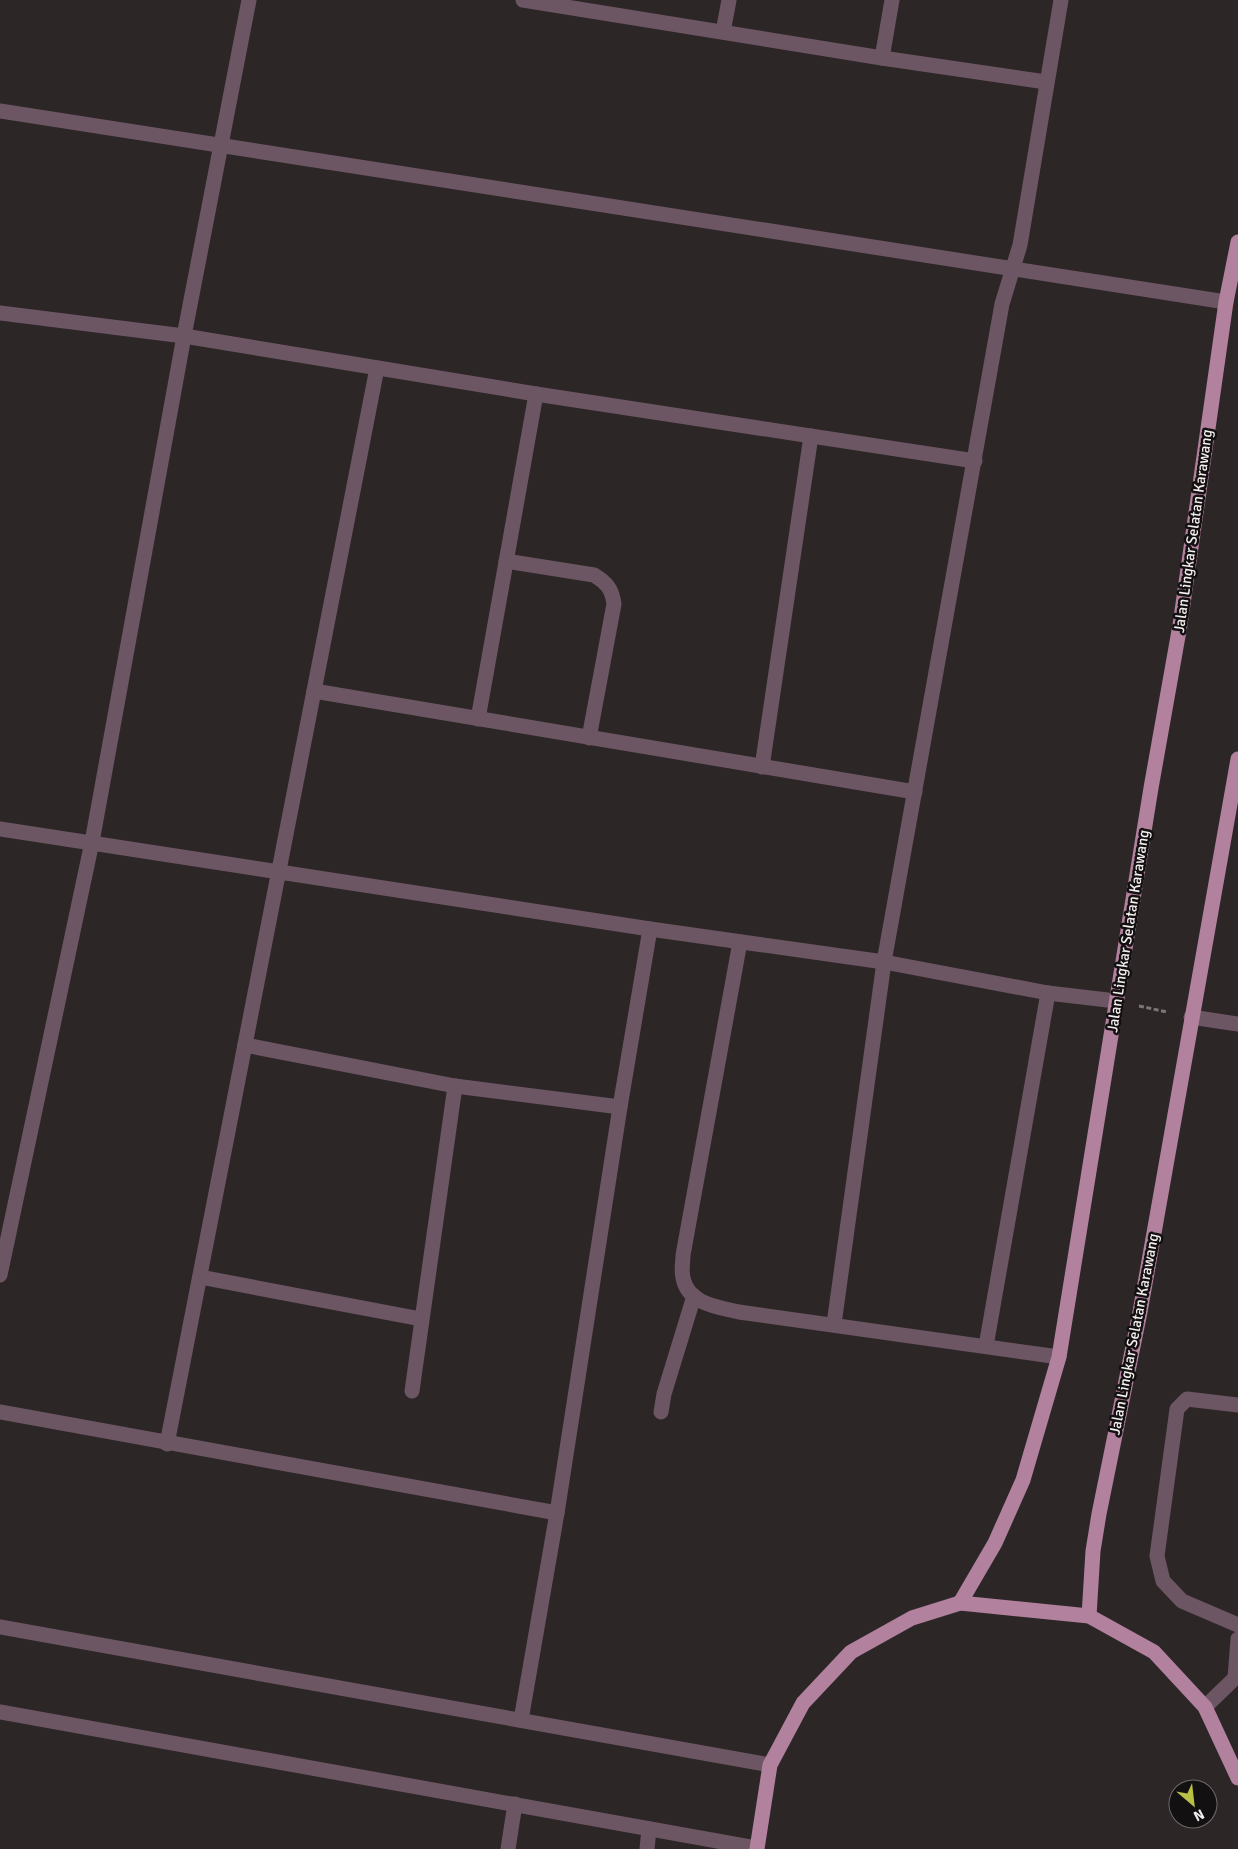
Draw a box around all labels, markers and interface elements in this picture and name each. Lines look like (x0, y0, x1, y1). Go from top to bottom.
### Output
street label: Jalan Lingkar Selatan Karawang (1170, 428, 1216, 634)
street label: Jalan Lingkar Selatan Karawang (1103, 828, 1153, 1034)
street label: Jalan Lingkar Selatan Karawang (1106, 1232, 1162, 1436)
north arrow (1168, 1779, 1218, 1829)
text: N (1191, 1805, 1207, 1825)

